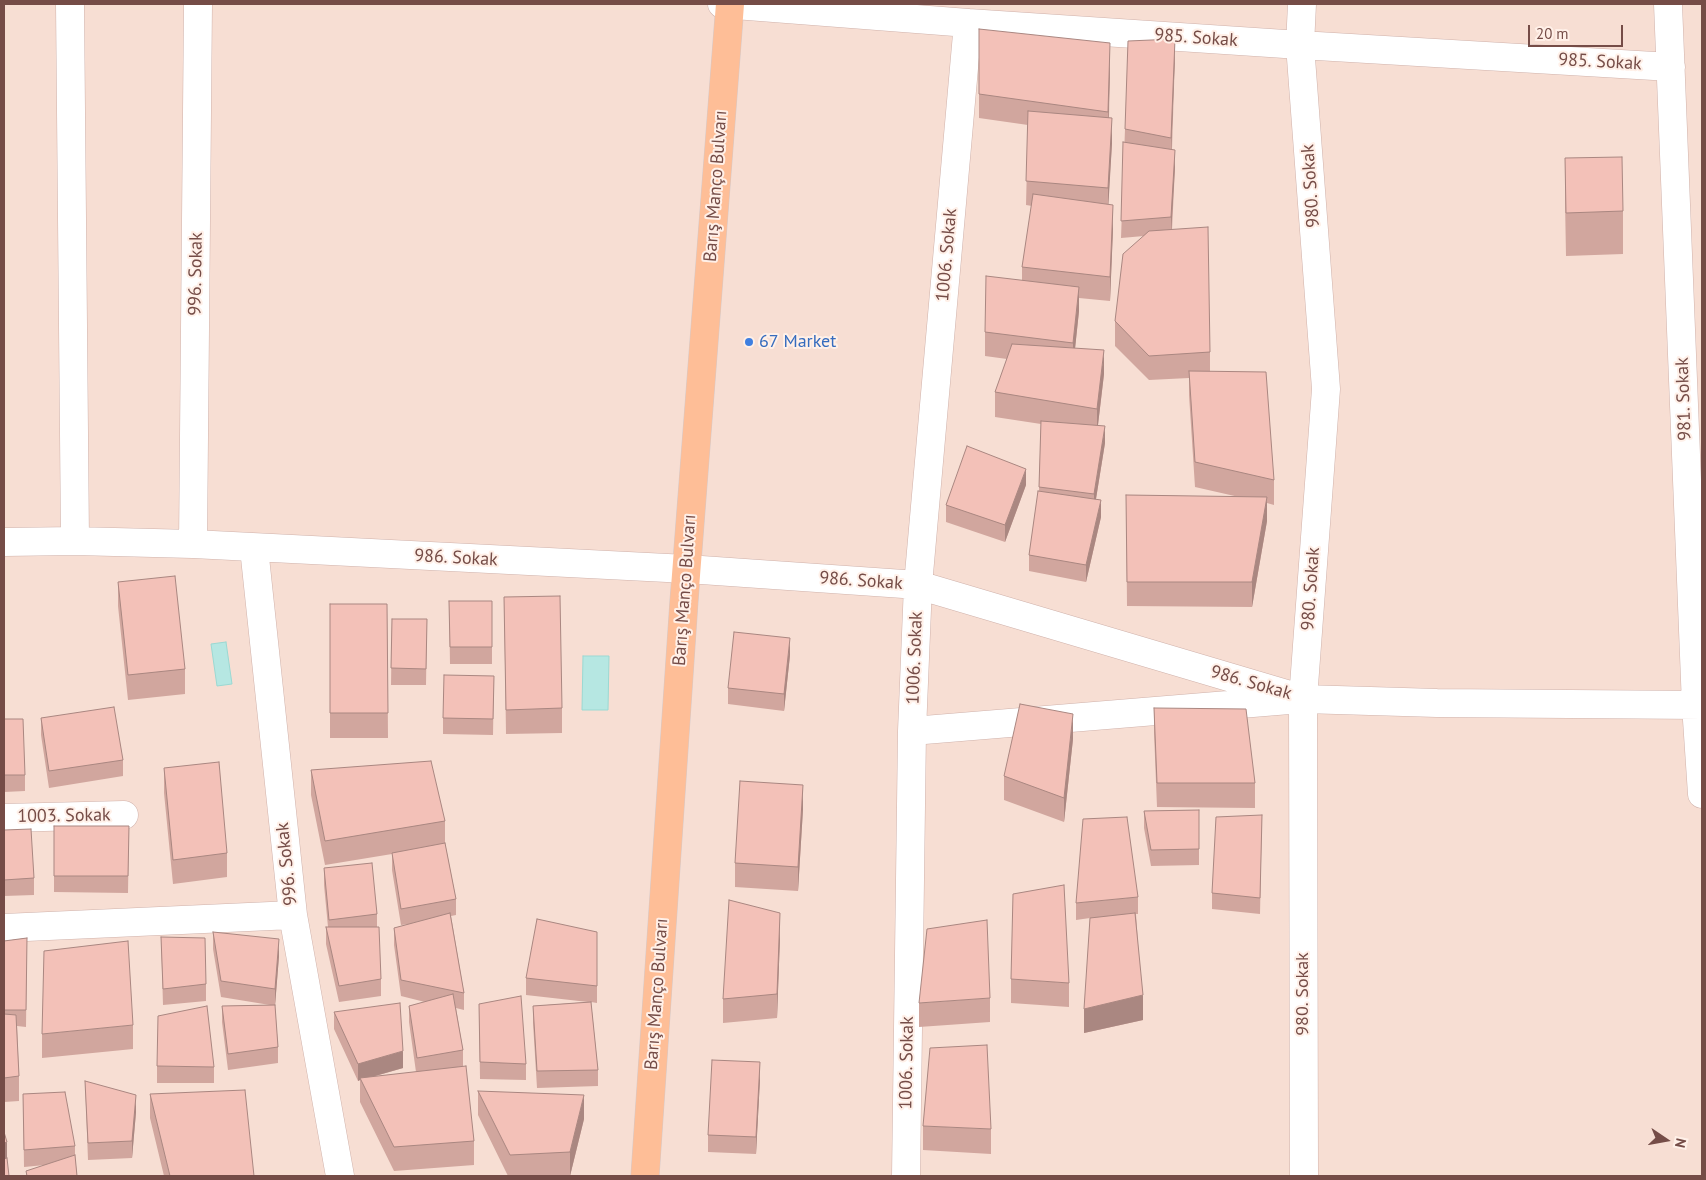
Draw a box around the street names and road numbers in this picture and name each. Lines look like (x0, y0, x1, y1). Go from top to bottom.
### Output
street label: 985. Sokak (1154, 24, 1238, 52)
street label: 985. Sokak (1558, 49, 1642, 75)
street label: Barış Manço Bulvarı (700, 109, 732, 263)
street label: 980. Sokak (1297, 144, 1325, 228)
street label: 1006. Sokak (932, 208, 962, 302)
street label: 996. Sokak (184, 232, 208, 316)
street label: 981. Sokak (1672, 357, 1696, 441)
street label: Barış Manço Bulvarı (669, 513, 701, 667)
street label: 986. Sokak (414, 545, 498, 571)
street label: 980. Sokak (1297, 547, 1325, 631)
street label: 986. Sokak (819, 567, 903, 595)
street label: 1006. Sokak (903, 611, 927, 705)
street label: 986. Sokak (1208, 661, 1294, 705)
street label: 1003. Sokak (17, 804, 111, 828)
street label: 996. Sokak (272, 821, 302, 907)
street label: Barış Manço Bulvarı (641, 917, 673, 1071)
street label: 980. Sokak (1292, 952, 1314, 1036)
street label: 1006. Sokak (895, 1016, 919, 1110)

